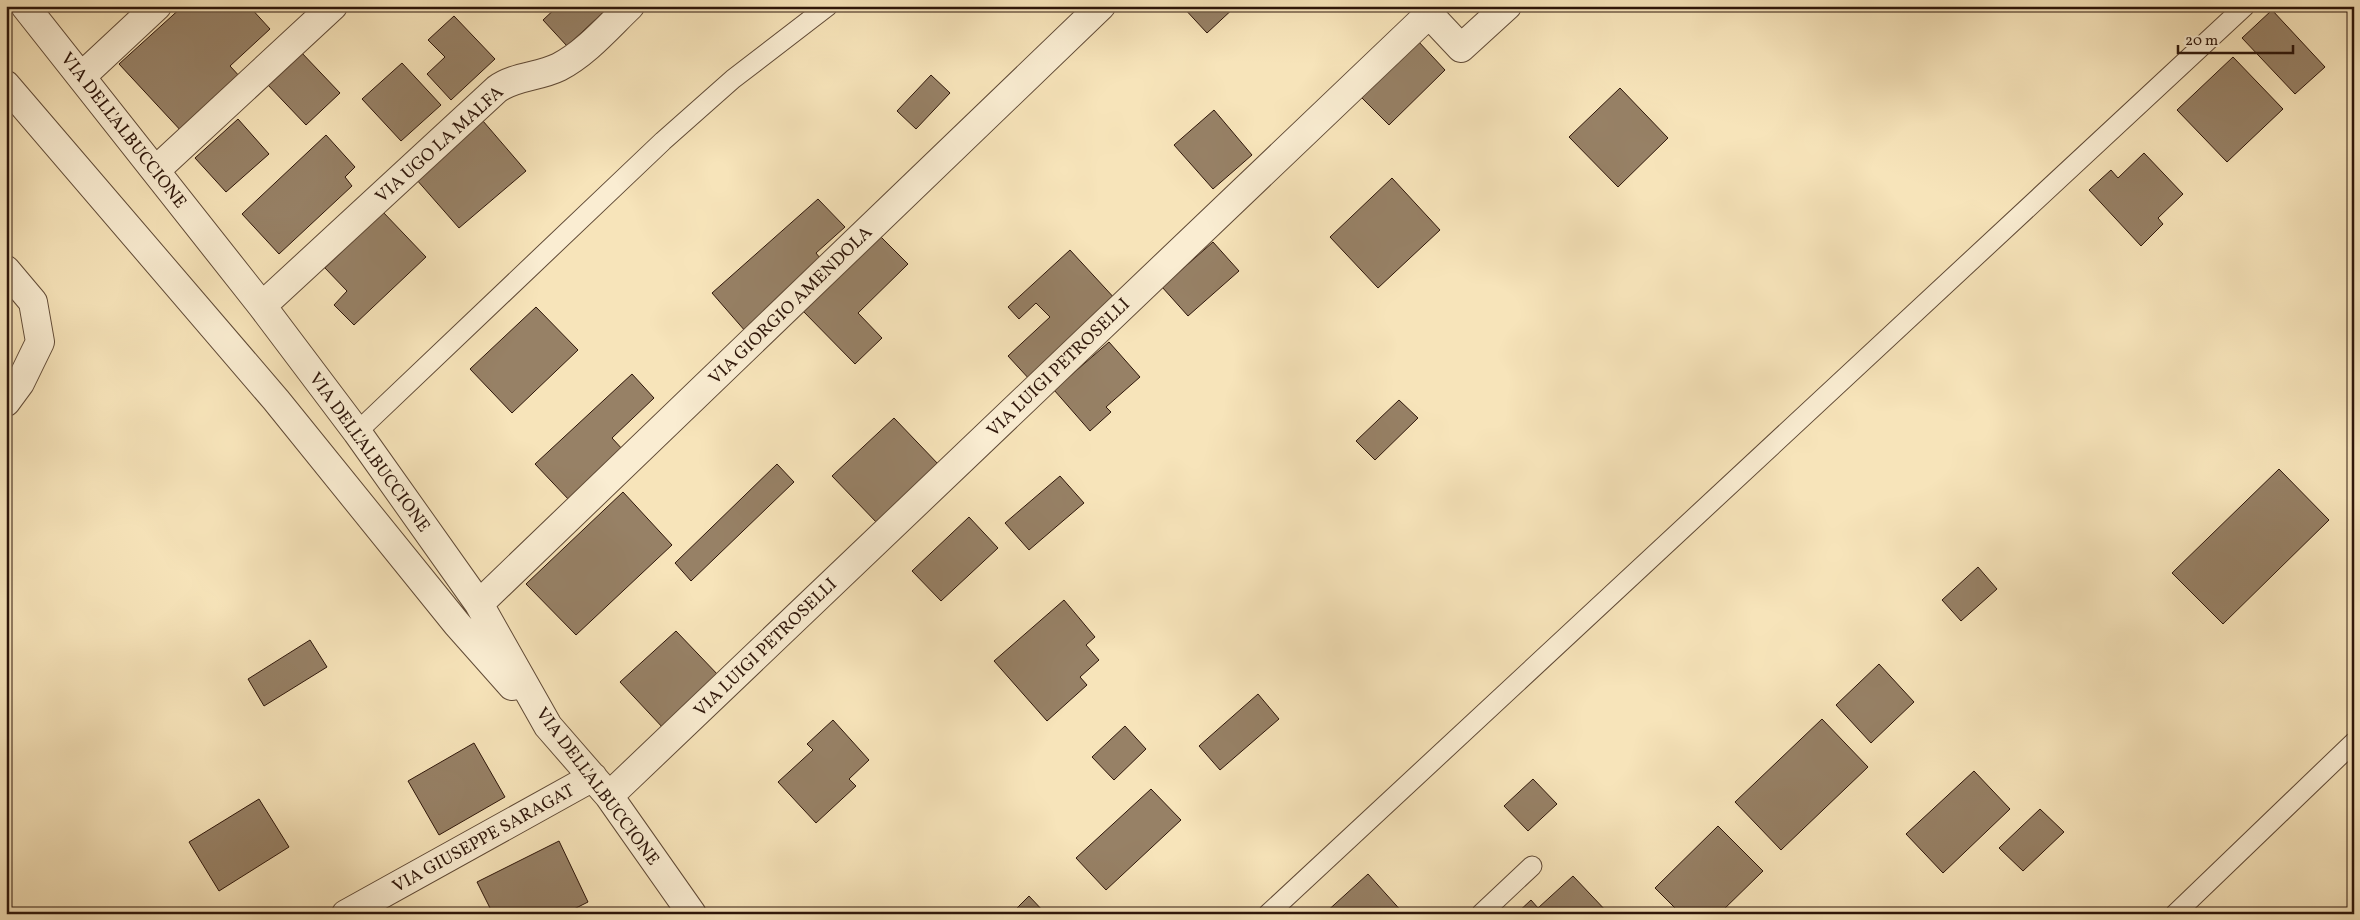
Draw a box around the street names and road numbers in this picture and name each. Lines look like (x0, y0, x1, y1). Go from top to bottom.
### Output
street label: VIA DELL'ALBUCCIONE (54, 48, 192, 214)
street label: VIA UGO LA MALFA (370, 81, 510, 209)
street label: VIA GIORGIO AMENDOLA (704, 221, 879, 391)
street label: VIA LUIGI PETROSELLI (982, 293, 1136, 443)
street label: VIA DELL'ALBUCCIONE (302, 368, 435, 538)
street label: VIA LUIGI PETROSELLI (689, 573, 843, 723)
street label: VIA DELL'ALBUCCIONE (529, 703, 665, 871)
street label: VIA GIUSEPPE SARAGAT (388, 779, 580, 900)

